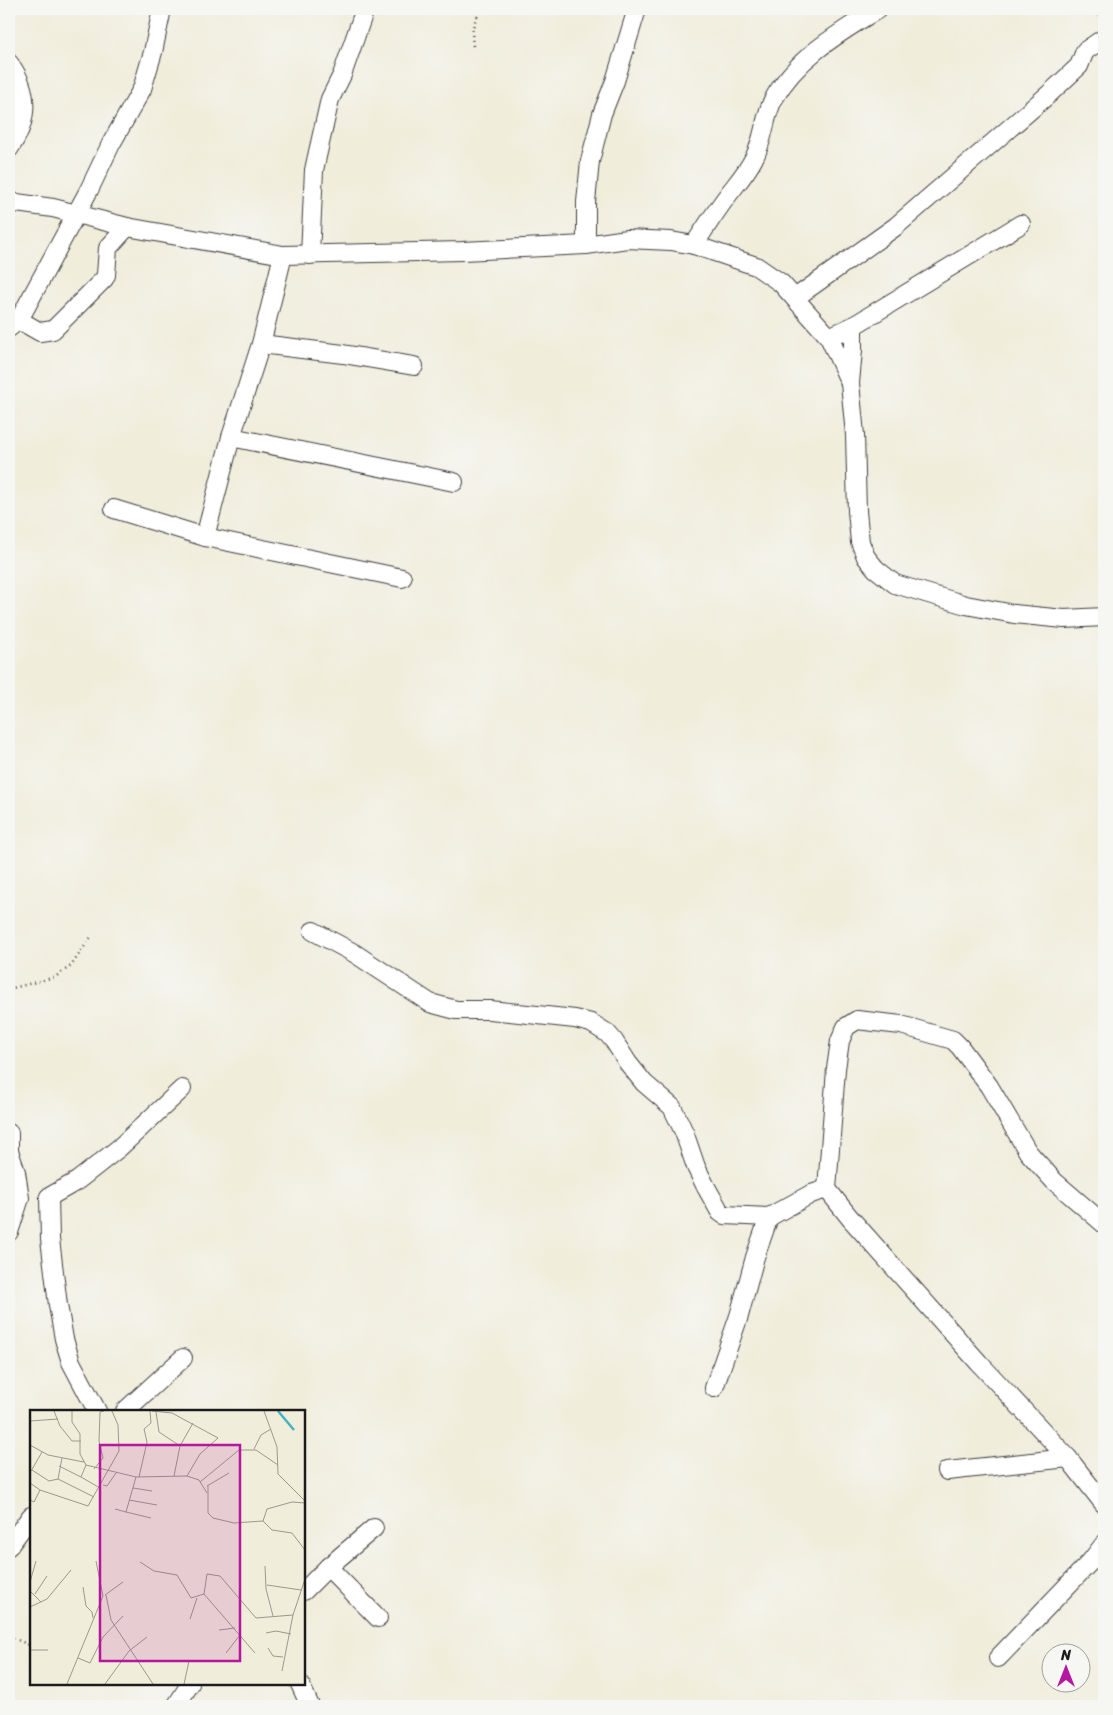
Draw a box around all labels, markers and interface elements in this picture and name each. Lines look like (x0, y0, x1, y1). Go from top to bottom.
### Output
inset map (30, 1410, 305, 1685)
north arrow (1040, 1642, 1090, 1692)
text: N (1060, 1643, 1071, 1668)

